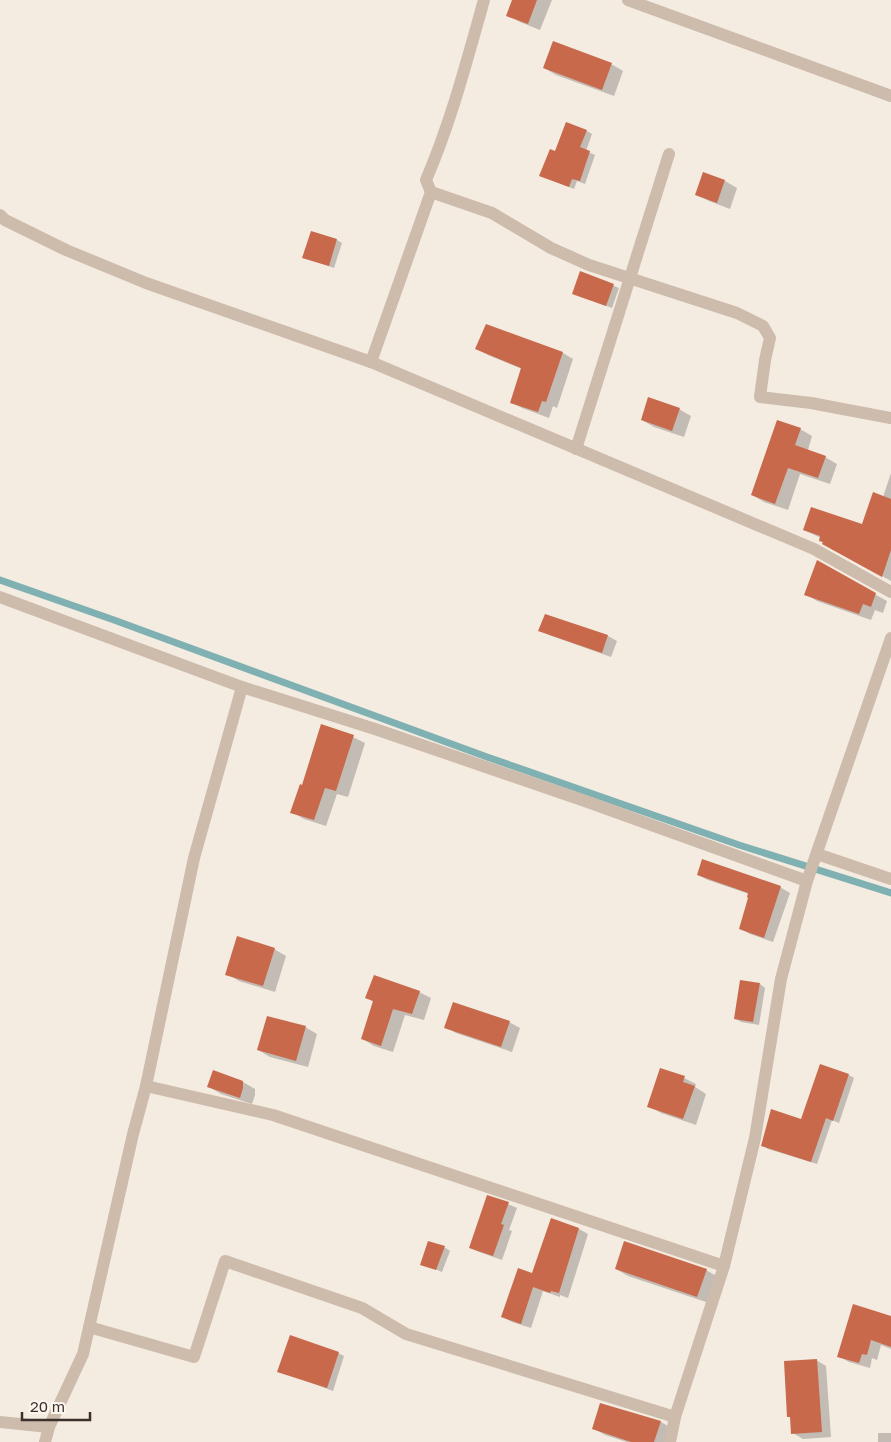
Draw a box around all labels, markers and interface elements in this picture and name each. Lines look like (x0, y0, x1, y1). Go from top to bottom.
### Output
scale bar (22, 1390, 90, 1422)
text: 20 m (30, 1397, 65, 1415)

